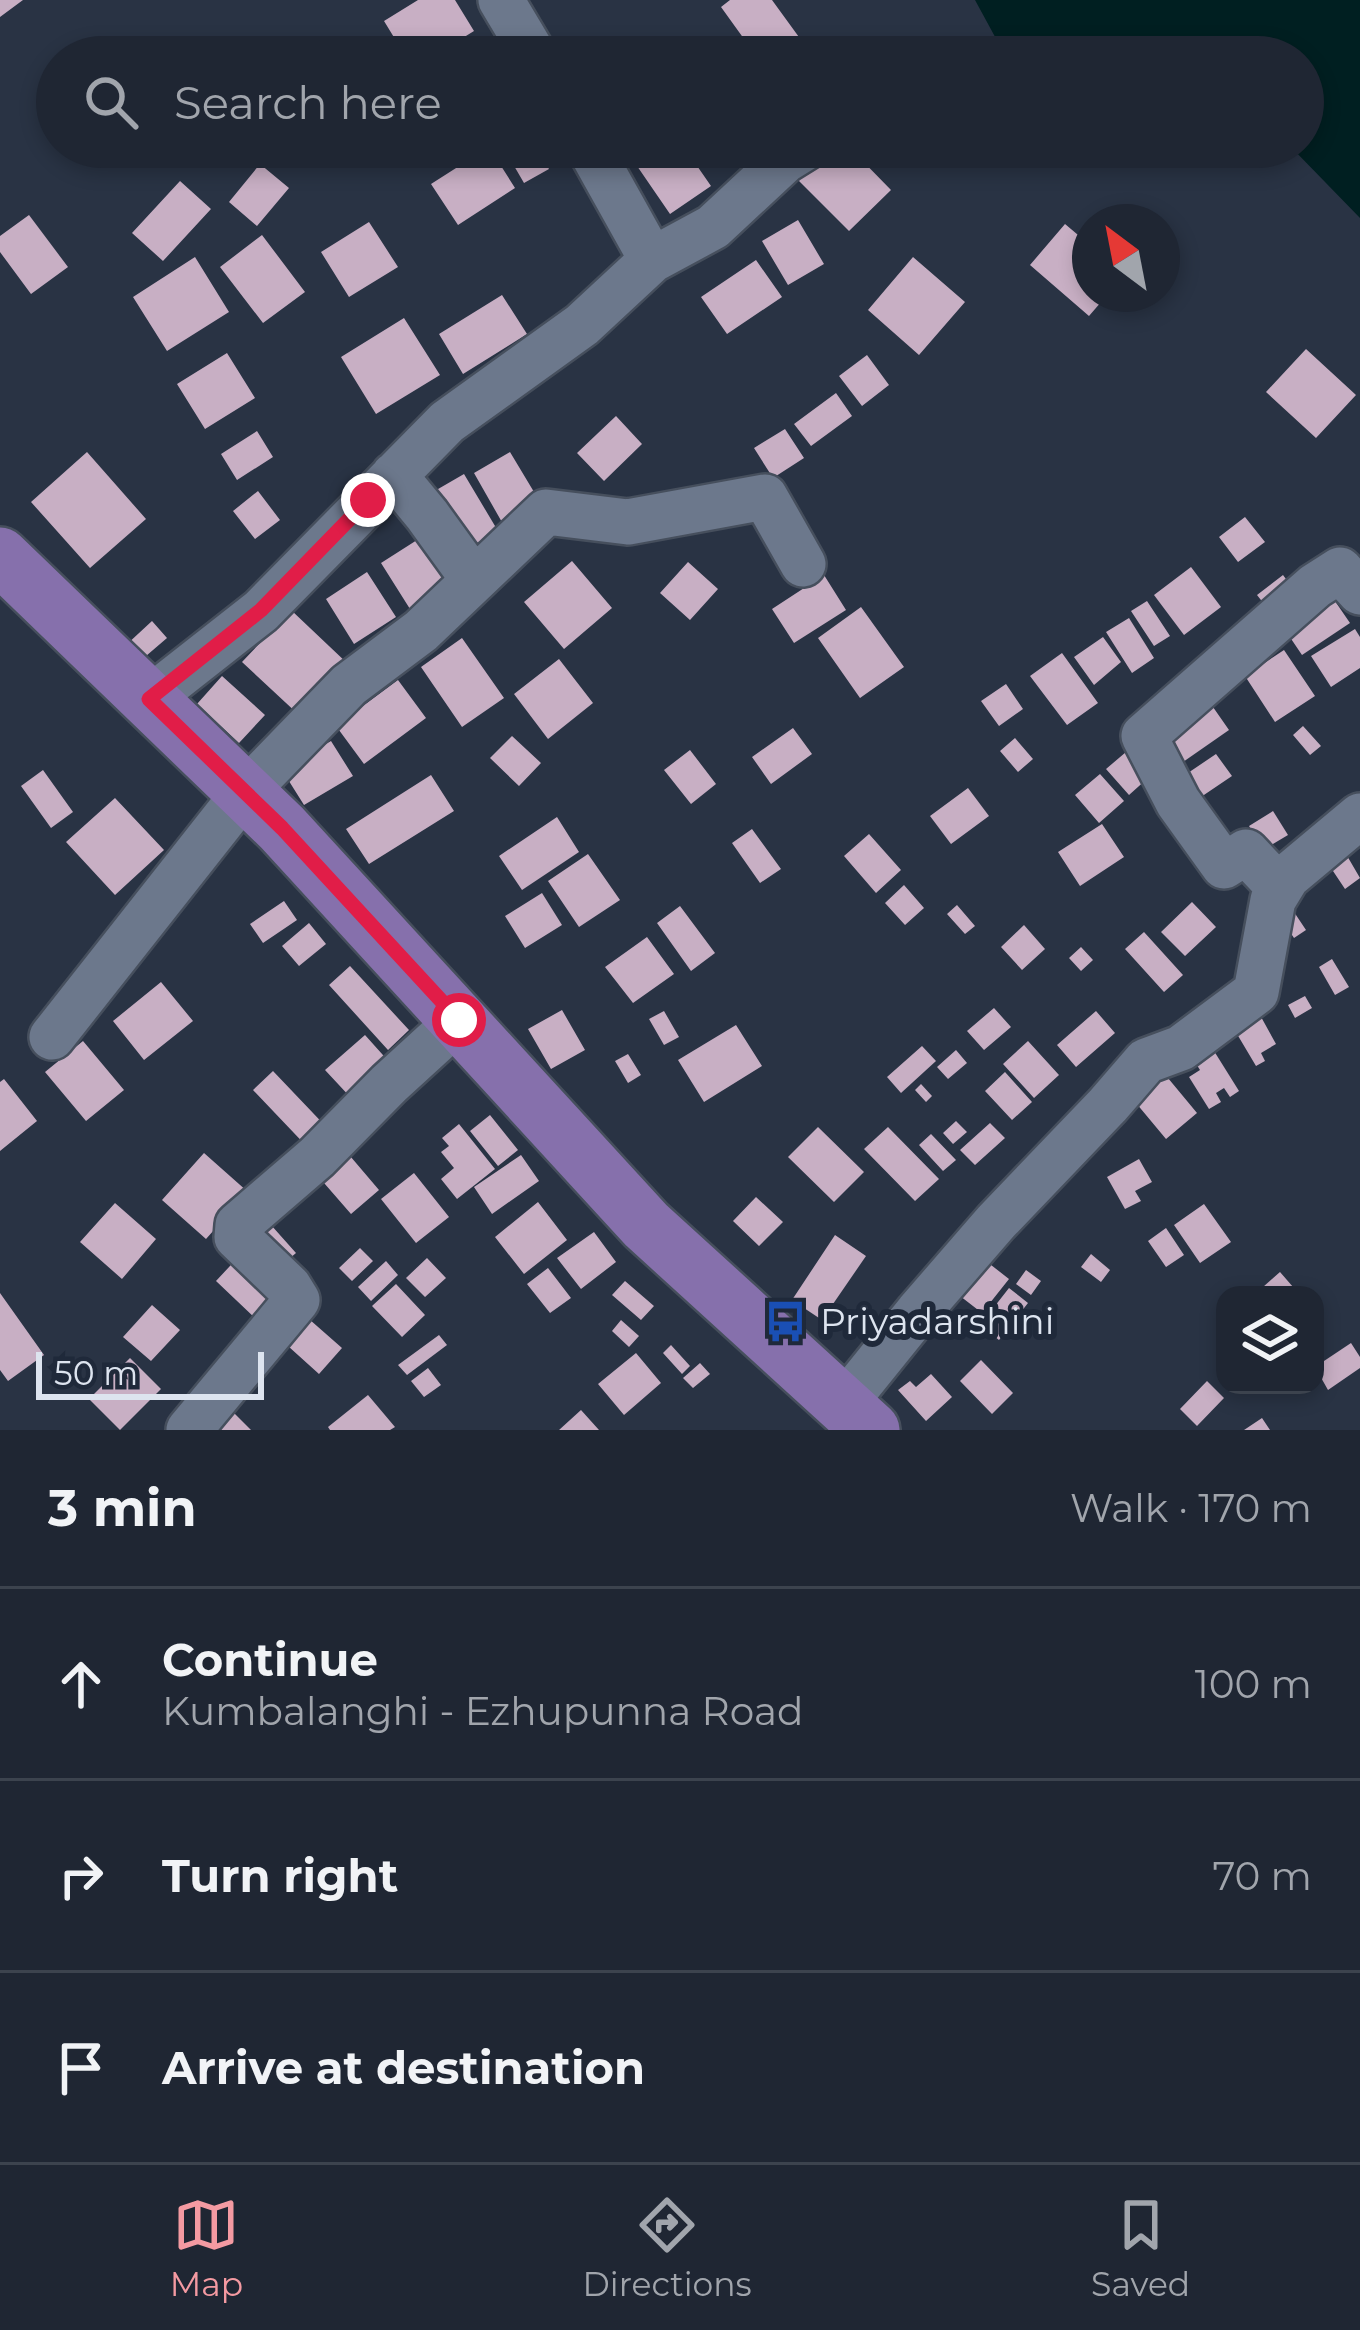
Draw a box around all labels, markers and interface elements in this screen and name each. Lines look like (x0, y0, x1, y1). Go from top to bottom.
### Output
search box (36, 36, 1324, 168)
icon: search (78, 69, 144, 135)
text: Search here (174, 75, 442, 130)
north arrow (1072, 204, 1180, 312)
route end (341, 473, 395, 527)
route start (432, 993, 486, 1047)
map controls (1216, 1286, 1324, 1394)
button: layers (1216, 1286, 1324, 1394)
bus stop icon: Priyadarshini (763, 1298, 809, 1344)
place label: Priyadarshini (820, 1299, 1054, 1343)
scale bar (36, 1346, 264, 1399)
text: 50 m (54, 1353, 138, 1393)
text: 3 min (48, 1477, 197, 1539)
text: Walk · 170 m (1070, 1484, 1312, 1532)
text: Continue (162, 1632, 378, 1687)
icon: ahead (48, 1651, 114, 1717)
text: 100 m (1195, 1660, 1312, 1708)
text: Kumbalanghi - Ezhupunna Road (162, 1687, 803, 1735)
icon: right (48, 1843, 114, 1909)
text: Turn right (162, 1848, 398, 1903)
text: 70 m (1212, 1852, 1312, 1900)
icon: arrive (48, 2035, 114, 2101)
text: Arrive at destination (162, 2040, 645, 2095)
tab: Map (170, 2192, 243, 2304)
tab: Directions (583, 2192, 752, 2304)
tab: Saved (1091, 2192, 1190, 2304)

